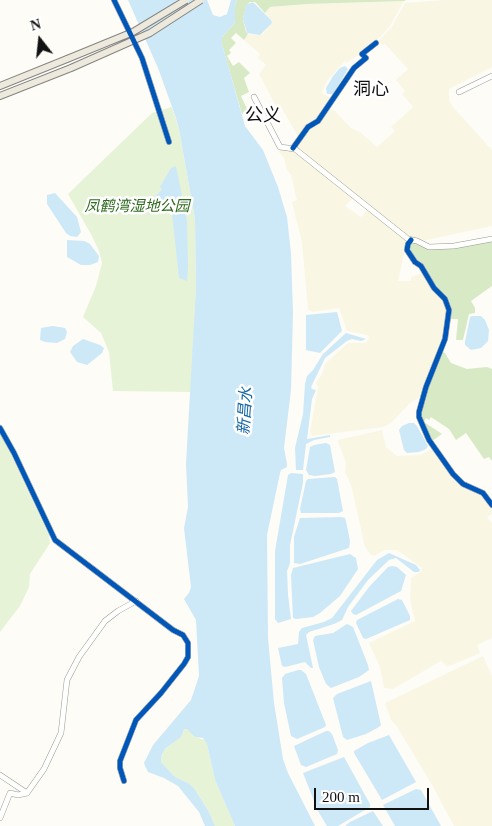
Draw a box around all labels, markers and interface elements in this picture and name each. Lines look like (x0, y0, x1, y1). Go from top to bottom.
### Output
north arrow (15, 15, 65, 65)
text: N (29, 16, 43, 34)
district label: 洞心 (353, 77, 389, 99)
district label: 公义 (245, 103, 281, 125)
park label: 凤鹤湾湿地公园 (85, 196, 189, 214)
water label: 新昌水 (233, 386, 255, 436)
scale bar (317, 778, 432, 810)
text: 200 m (322, 789, 360, 805)

